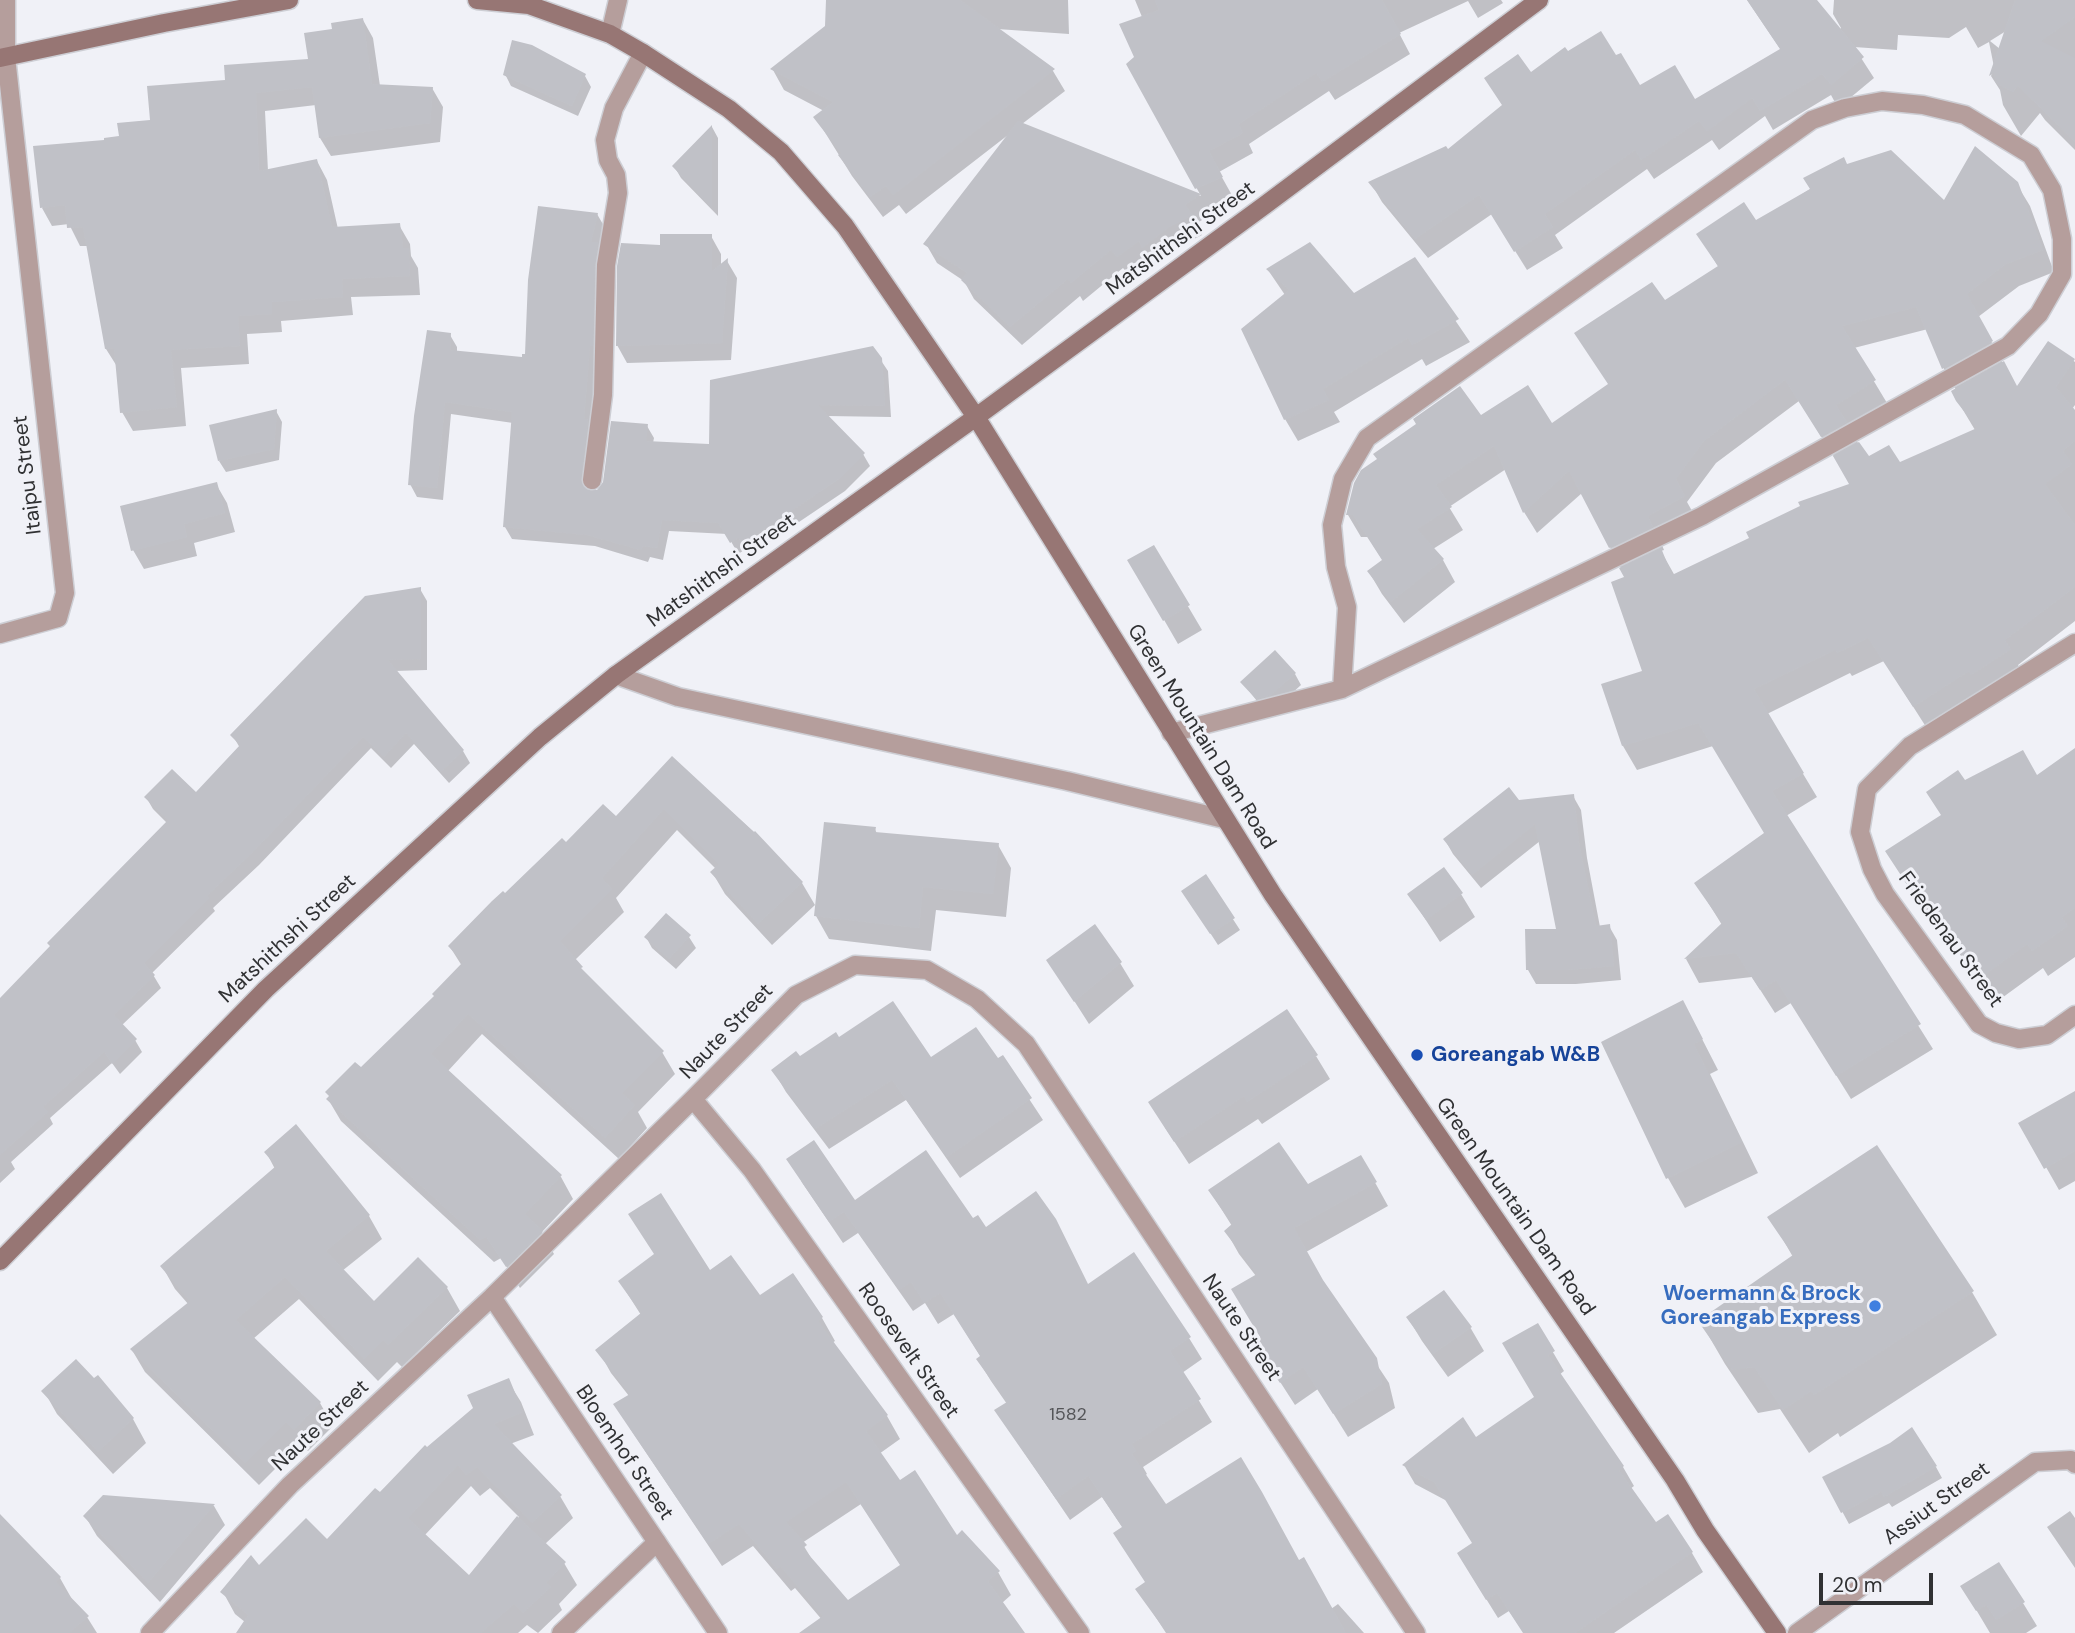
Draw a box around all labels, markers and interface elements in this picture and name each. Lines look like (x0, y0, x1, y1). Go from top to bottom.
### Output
street label: Matshithshi Street (1102, 177, 1260, 301)
street label: Itaipu Street (8, 414, 48, 536)
street label: Matshithshi Street (643, 509, 801, 633)
street label: Green Mountain Dam Road (1121, 620, 1281, 854)
street label: Friedenau Street (1892, 867, 2008, 1013)
street label: Matshithshi Street (214, 869, 362, 1009)
street label: Naute Street (675, 979, 779, 1085)
place label: Goreangab W&B (1431, 1042, 1600, 1068)
marker: Goreangab W&B (1409, 1047, 1425, 1063)
street label: Green Mountain Dam Road (1430, 1093, 1600, 1321)
street label: Naute Street (1196, 1270, 1286, 1386)
street label: Roosevelt Street (852, 1279, 964, 1423)
place label: Woermann & Brock Goreangab Express (1661, 1281, 1861, 1331)
marker: Woermann & Brock Goreangab Express (1867, 1298, 1883, 1314)
street label: Naute Street (267, 1375, 375, 1477)
street label: Bloemhof Street (570, 1381, 678, 1525)
house number: 1582 (1049, 1404, 1087, 1426)
street label: Assiut Street (1879, 1457, 1995, 1551)
scale bar (1823, 1560, 1937, 1604)
text: 20 m (1832, 1571, 1883, 1599)

